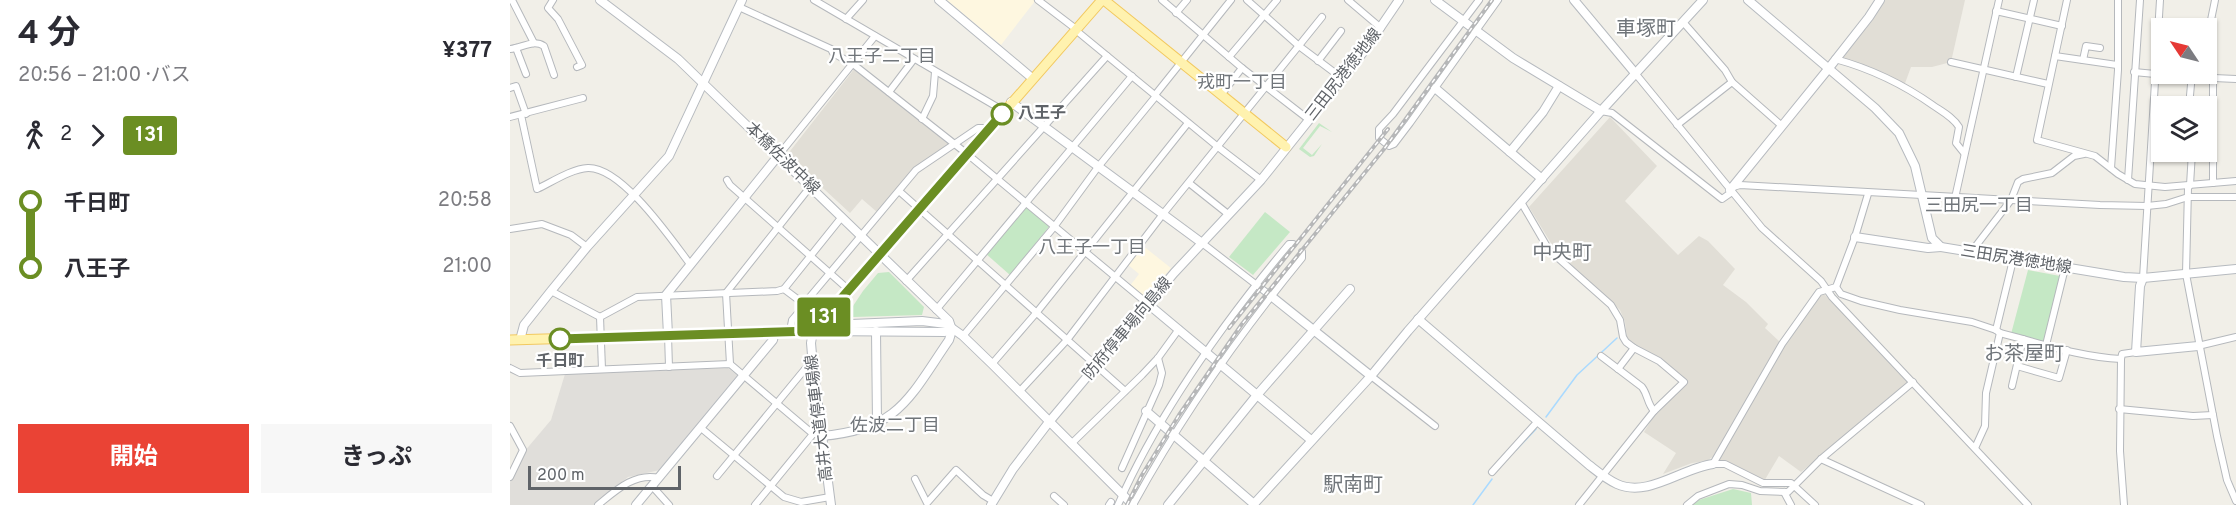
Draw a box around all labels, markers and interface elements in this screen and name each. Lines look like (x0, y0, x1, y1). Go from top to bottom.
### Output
text: 4 分 (18, 14, 80, 56)
district label: 車塚町 (1616, 17, 1676, 43)
north arrow (2151, 18, 2217, 84)
map controls (2151, 18, 2217, 162)
street label: 三田尻港徳地線 (1302, 25, 1386, 125)
text: ¥377 (442, 38, 492, 65)
district label: 八王子二丁目 (828, 46, 936, 69)
text: 20:56 – 21:00 · バス (18, 63, 191, 89)
district label: 戎町一丁目 (1197, 72, 1287, 95)
button: layers (2151, 96, 2217, 162)
marker: 八王子 (991, 103, 1013, 125)
place label: 八王子 (1018, 104, 1066, 124)
street label: 本橋佐波中線 (741, 118, 823, 200)
icon: walk (18, 119, 51, 152)
icon: forward (81, 119, 114, 152)
text: 2 (60, 122, 72, 148)
text: 131 (135, 122, 165, 149)
text: 20:58 (438, 188, 492, 214)
text: 千日町 (64, 191, 130, 218)
district label: 三田尻一丁目 (1925, 195, 2033, 218)
district label: 八王子一丁目 (1038, 237, 1146, 260)
district label: 中央町 (1532, 241, 1592, 267)
street label: 三田尻港徳地線 (1959, 241, 2073, 279)
text: 21:00 (442, 254, 492, 280)
text: 八王子 (64, 257, 130, 284)
street label: 防府停車場向島線 (1079, 274, 1177, 384)
line badge: 131 (790, 298, 858, 336)
text: 131 (809, 304, 839, 331)
marker: 千日町 (549, 328, 571, 350)
district label: お茶屋町 (1984, 342, 2064, 368)
place label: 千日町 (536, 352, 584, 372)
street label: 高井大道停車場線 (802, 353, 838, 483)
district label: 佐波二丁目 (850, 415, 940, 438)
button: 開始 (18, 424, 249, 493)
button: きっぷ (261, 424, 492, 493)
scale bar (528, 463, 681, 490)
text: 200 m (537, 466, 585, 486)
district label: 駅南町 (1323, 473, 1383, 499)

